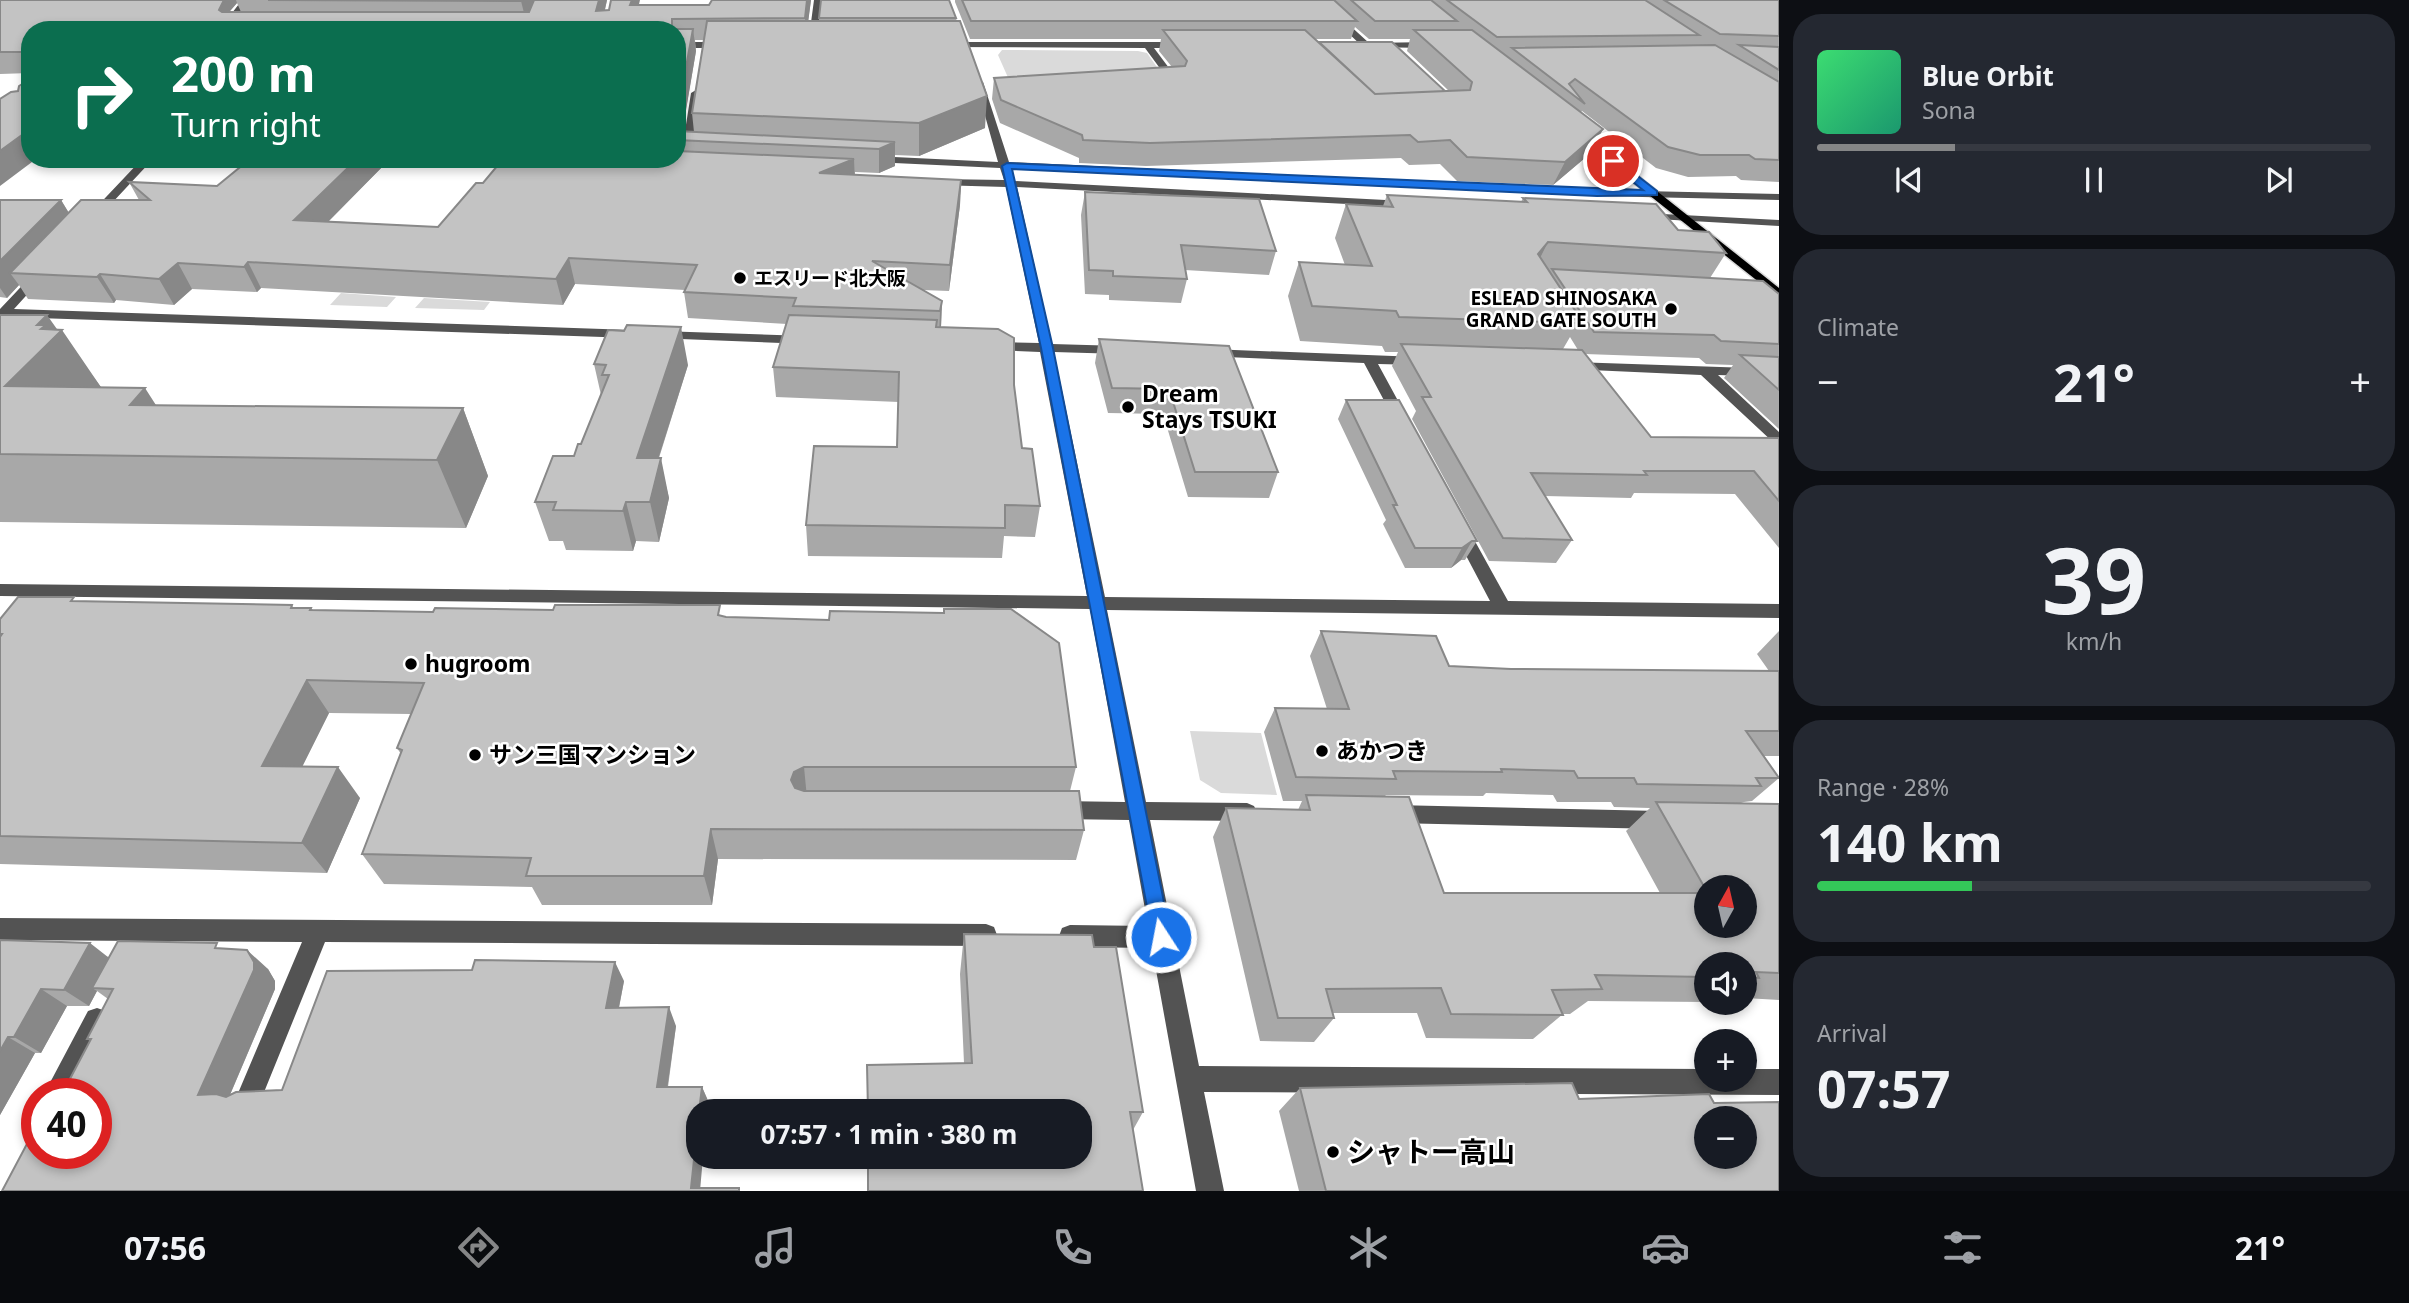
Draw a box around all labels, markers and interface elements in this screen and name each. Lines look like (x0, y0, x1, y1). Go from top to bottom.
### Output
text: 200 m (171, 40, 316, 106)
icon: right (56, 49, 147, 140)
text: Blue Orbit (1922, 58, 2054, 94)
text: Sona (1922, 94, 1976, 126)
text: Turn right (171, 103, 321, 146)
pin (1583, 131, 1643, 191)
icon: arrive (1594, 142, 1632, 180)
icon: previous (1890, 161, 1928, 199)
icon: pause (2075, 161, 2113, 199)
icon: next (2260, 161, 2298, 199)
place label: エスリード北大阪 (754, 265, 906, 291)
marker: エスリード北大阪 (732, 270, 748, 286)
place label: ESLEAD SHINOSAKA GRAND GATE SOUTH (1466, 285, 1658, 333)
marker: ESLEAD SHINOSAKA GRAND GATE SOUTH (1663, 301, 1679, 317)
text: Climate (1817, 311, 1899, 343)
text: 21° (2053, 346, 2135, 417)
text: − (1817, 355, 1839, 407)
text: + (2349, 355, 2371, 407)
place label: Dream Stays TSUKI (1142, 377, 1277, 435)
marker: Dream Stays TSUKI (1120, 399, 1136, 415)
text: 39 (2042, 517, 2146, 641)
text: km/h (2066, 625, 2122, 657)
place label: hugroom (425, 647, 530, 679)
marker: hugroom (403, 656, 419, 672)
place label: あかつき (1336, 734, 1428, 766)
place label: サン三国マンション (489, 738, 696, 770)
marker: あかつき (1314, 743, 1330, 759)
marker: サン三国マンション (467, 747, 483, 763)
text: Range · 28% (1817, 771, 1949, 803)
text: 140 km (1817, 806, 2003, 877)
north arrow (1694, 875, 1757, 938)
map controls (1694, 875, 1757, 1169)
position arrow (1124, 900, 1198, 974)
button: sound (1694, 952, 1757, 1015)
text: Arrival (1817, 1017, 1887, 1049)
button: + (1694, 1029, 1757, 1092)
text: 07:57 (1817, 1052, 1951, 1123)
speed limit sign: 40 (21, 1078, 112, 1169)
button: − (1694, 1106, 1757, 1169)
text: 07:57 · 1 min · 380 m (761, 1116, 1017, 1152)
place label: シャトー高山 (1347, 1132, 1515, 1170)
marker: シャトー高山 (1325, 1144, 1341, 1160)
icon: directions (454, 1223, 503, 1272)
icon: music (751, 1223, 800, 1272)
icon: phone (1048, 1223, 1097, 1272)
icon: climate (1344, 1223, 1393, 1272)
icon: car (1641, 1223, 1690, 1272)
icon: filters (1938, 1223, 1987, 1272)
text: 07:56 (124, 1226, 206, 1269)
text: 21° (2235, 1226, 2285, 1269)

